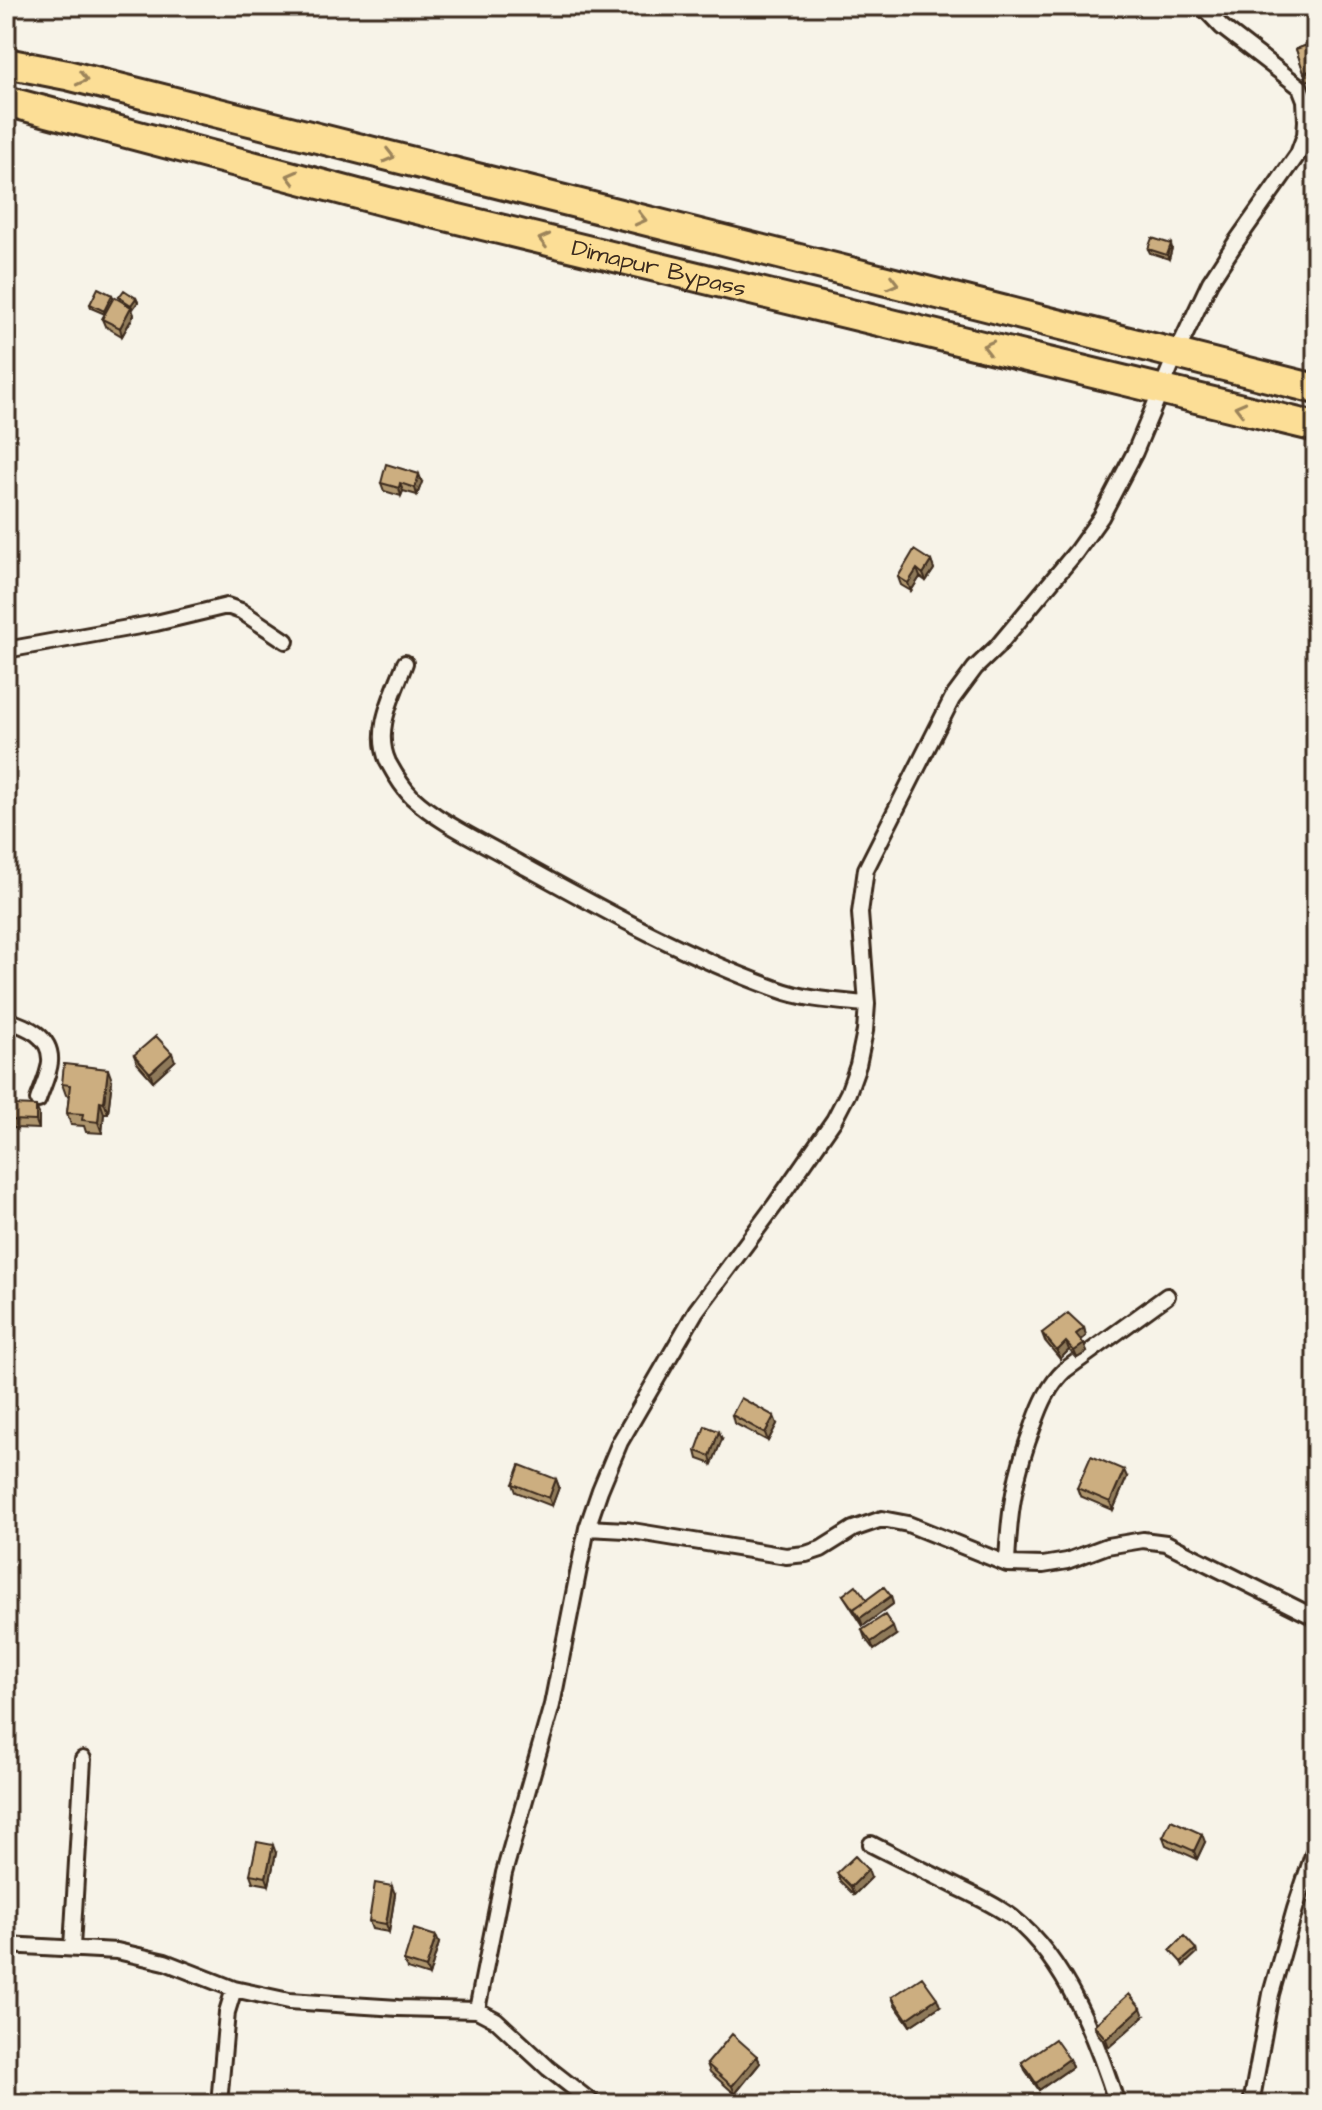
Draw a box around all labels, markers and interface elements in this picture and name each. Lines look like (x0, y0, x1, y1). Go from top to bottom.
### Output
one-way arrow (75, 69, 89, 86)
one-way arrow (381, 147, 395, 164)
one-way arrow (286, 169, 300, 186)
one-way arrow (634, 210, 647, 227)
street label: Dimapur Bypass (568, 231, 749, 306)
one-way arrow (538, 232, 552, 249)
one-way arrow (886, 274, 900, 291)
one-way arrow (981, 339, 995, 356)
one-way arrow (1234, 400, 1248, 417)

